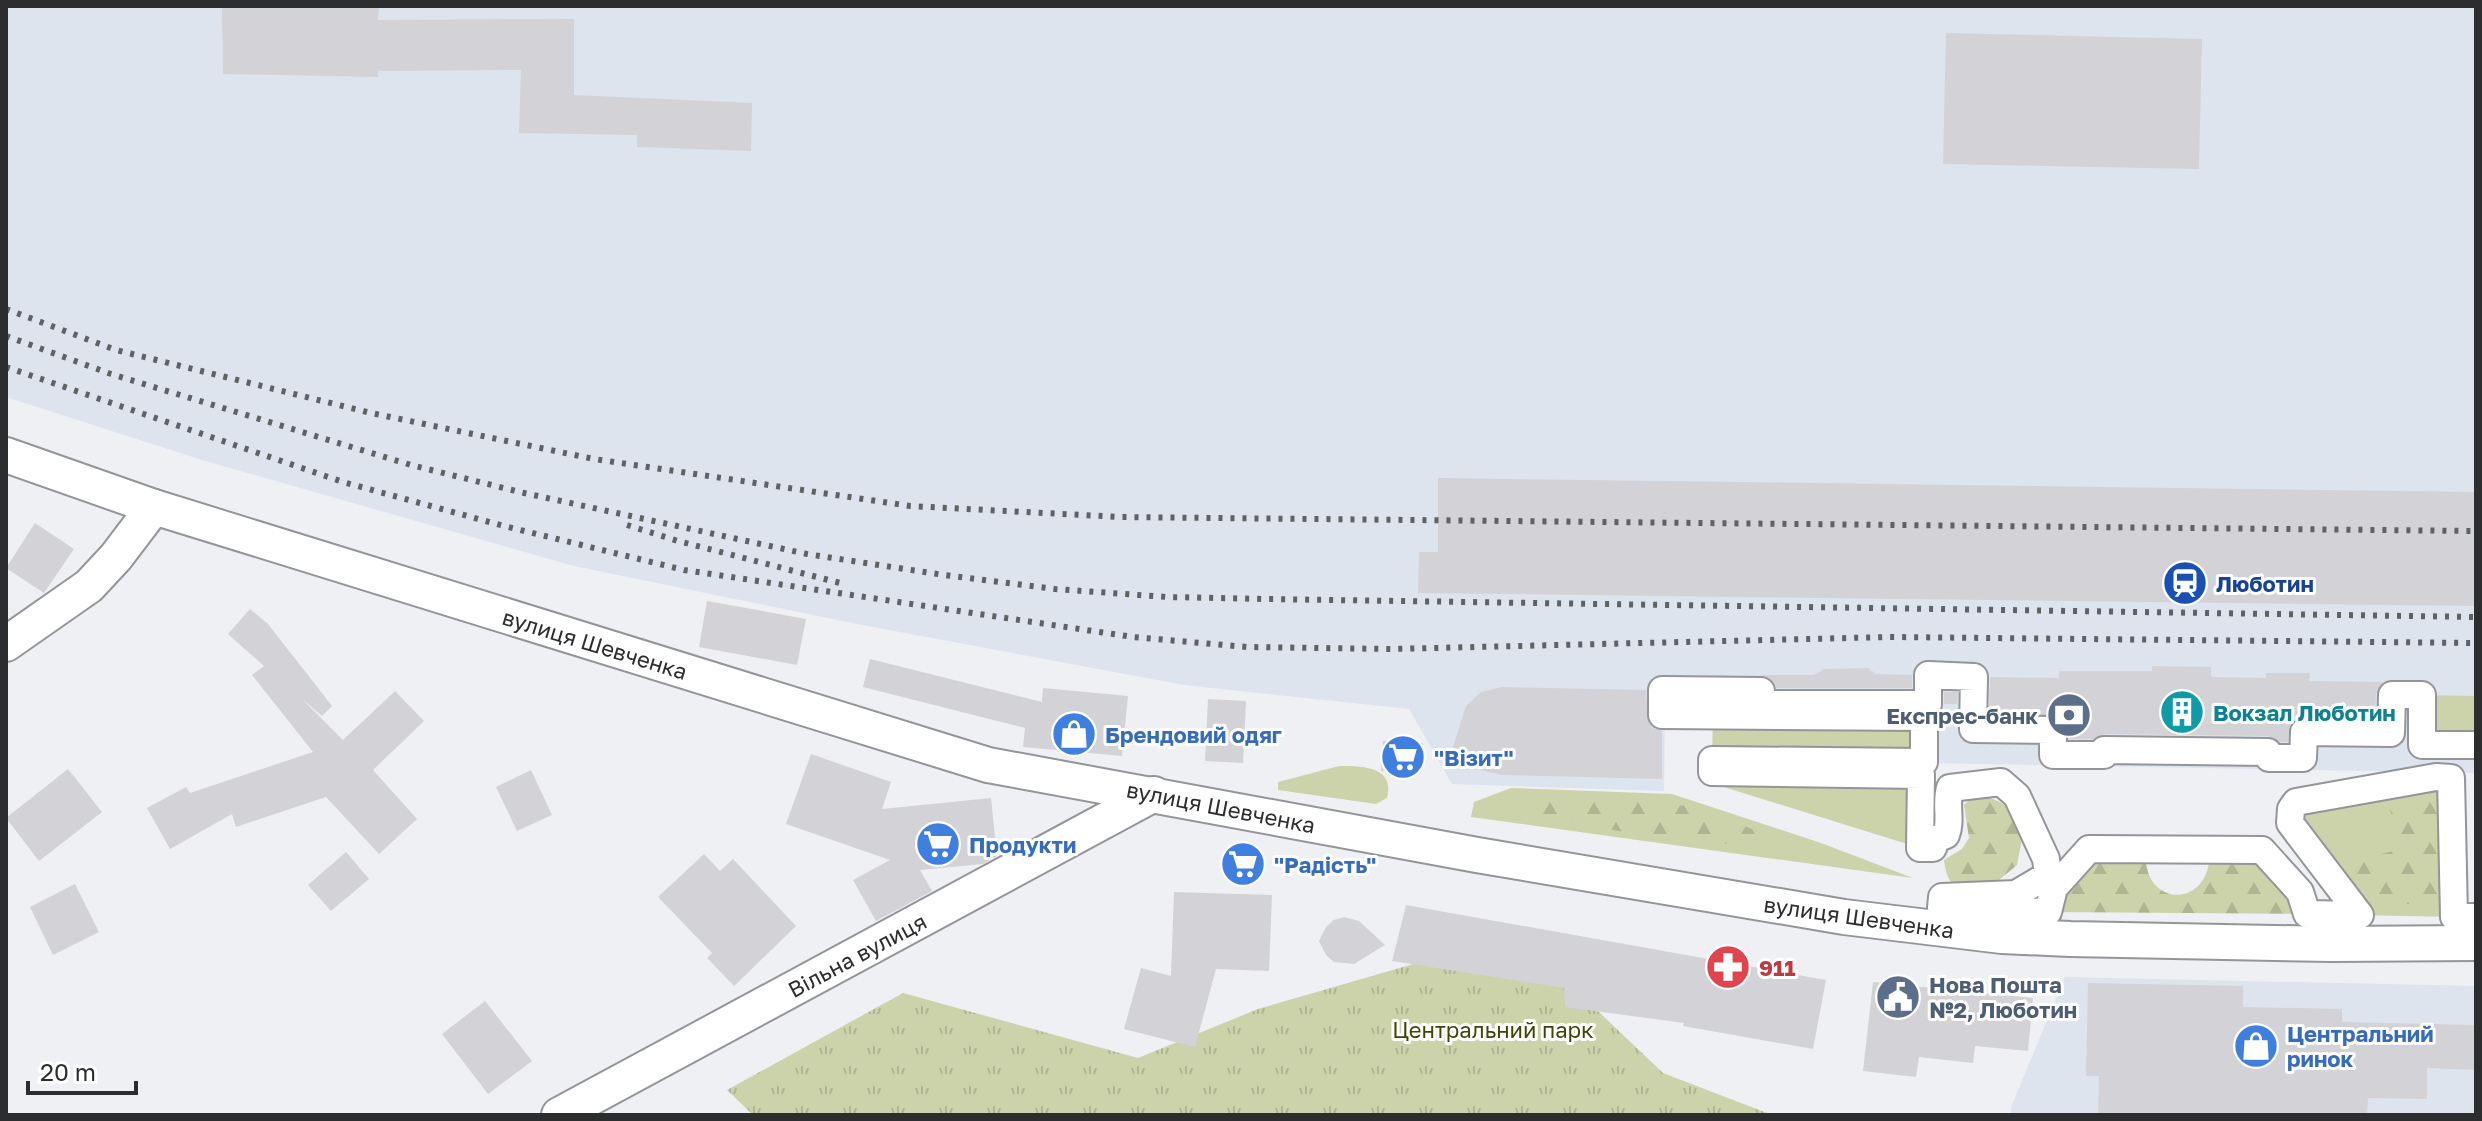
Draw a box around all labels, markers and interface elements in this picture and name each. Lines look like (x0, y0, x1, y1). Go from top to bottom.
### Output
station icon: Люботин (2161, 559, 2209, 607)
place label: Люботин (2216, 570, 2314, 597)
street label: вулиця Шевченка (499, 603, 691, 685)
building icon: Вокзал Люботин (2158, 688, 2206, 736)
bank icon: Експрес-банк (2045, 691, 2093, 739)
place label: Вокзал Люботин (2213, 699, 2396, 726)
place label: Експрес-банк (1886, 702, 2038, 729)
shop icon: Брендовий одяг (1050, 710, 1098, 758)
place label: Брендовий одяг (1105, 721, 1282, 748)
supermarket icon: "Візит" (1379, 733, 1427, 781)
place label: "Візит" (1434, 744, 1514, 771)
street label: вулиця Шевченка (1124, 775, 1318, 839)
supermarket icon: Продукти (914, 820, 962, 868)
place label: Продукти (969, 831, 1076, 858)
supermarket icon: "Радість" (1219, 840, 1267, 888)
place label: "Радість" (1274, 851, 1376, 878)
street label: вулиця Шевченка (1762, 890, 1956, 944)
street label: Вільна вулиця (783, 907, 931, 1003)
pharmacy icon: 911 (1704, 943, 1752, 991)
place label: 911 (1759, 954, 1796, 981)
place label: Нова Пошта №2, Люботин (1929, 971, 2077, 1023)
public building icon: Нова Пошта №2, Люботин (1874, 973, 1922, 1021)
park label: Центральний парк (1392, 1016, 1594, 1043)
place label: Центральний ринок (2287, 1020, 2434, 1072)
shop icon: Центральний ринок (2232, 1022, 2280, 1070)
scale bar (28, 1045, 136, 1095)
text: 20 m (40, 1057, 96, 1086)

